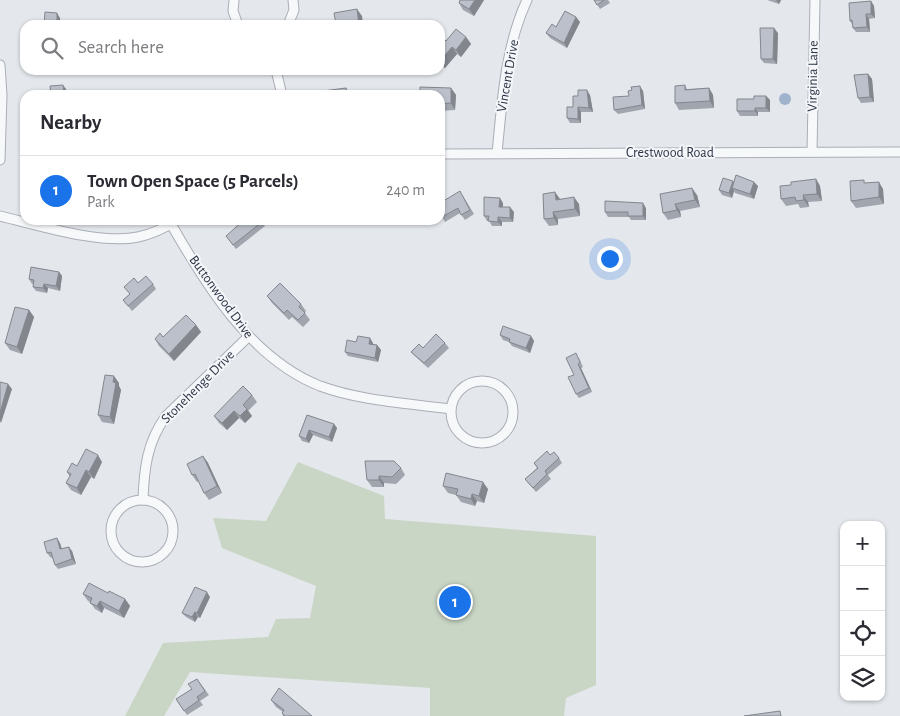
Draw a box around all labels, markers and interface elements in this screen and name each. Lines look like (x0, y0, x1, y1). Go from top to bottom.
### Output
search box (20, 20, 445, 75)
icon: search (38, 34, 66, 62)
text: Search here (78, 38, 164, 57)
street label: Vincent Drive (495, 39, 521, 113)
street label: Virginia Lane (805, 40, 821, 112)
text: Nearby (40, 112, 101, 133)
street label: Crestwood Road (626, 146, 714, 160)
text: Town Open Space (5 Parcels) (87, 172, 299, 191)
text: 1 (53, 182, 59, 198)
text: 240 m (386, 182, 425, 198)
text: Park (87, 194, 115, 210)
your location (597, 246, 623, 272)
street label: Buttonwood Drive (186, 253, 256, 341)
street label: Stonehenge Drive (159, 348, 237, 426)
map controls (840, 521, 885, 701)
button: + (840, 521, 885, 566)
button: − (840, 566, 885, 611)
pin: 1 (439, 583, 471, 621)
button: locate (840, 611, 885, 656)
button: layers (840, 656, 885, 701)

